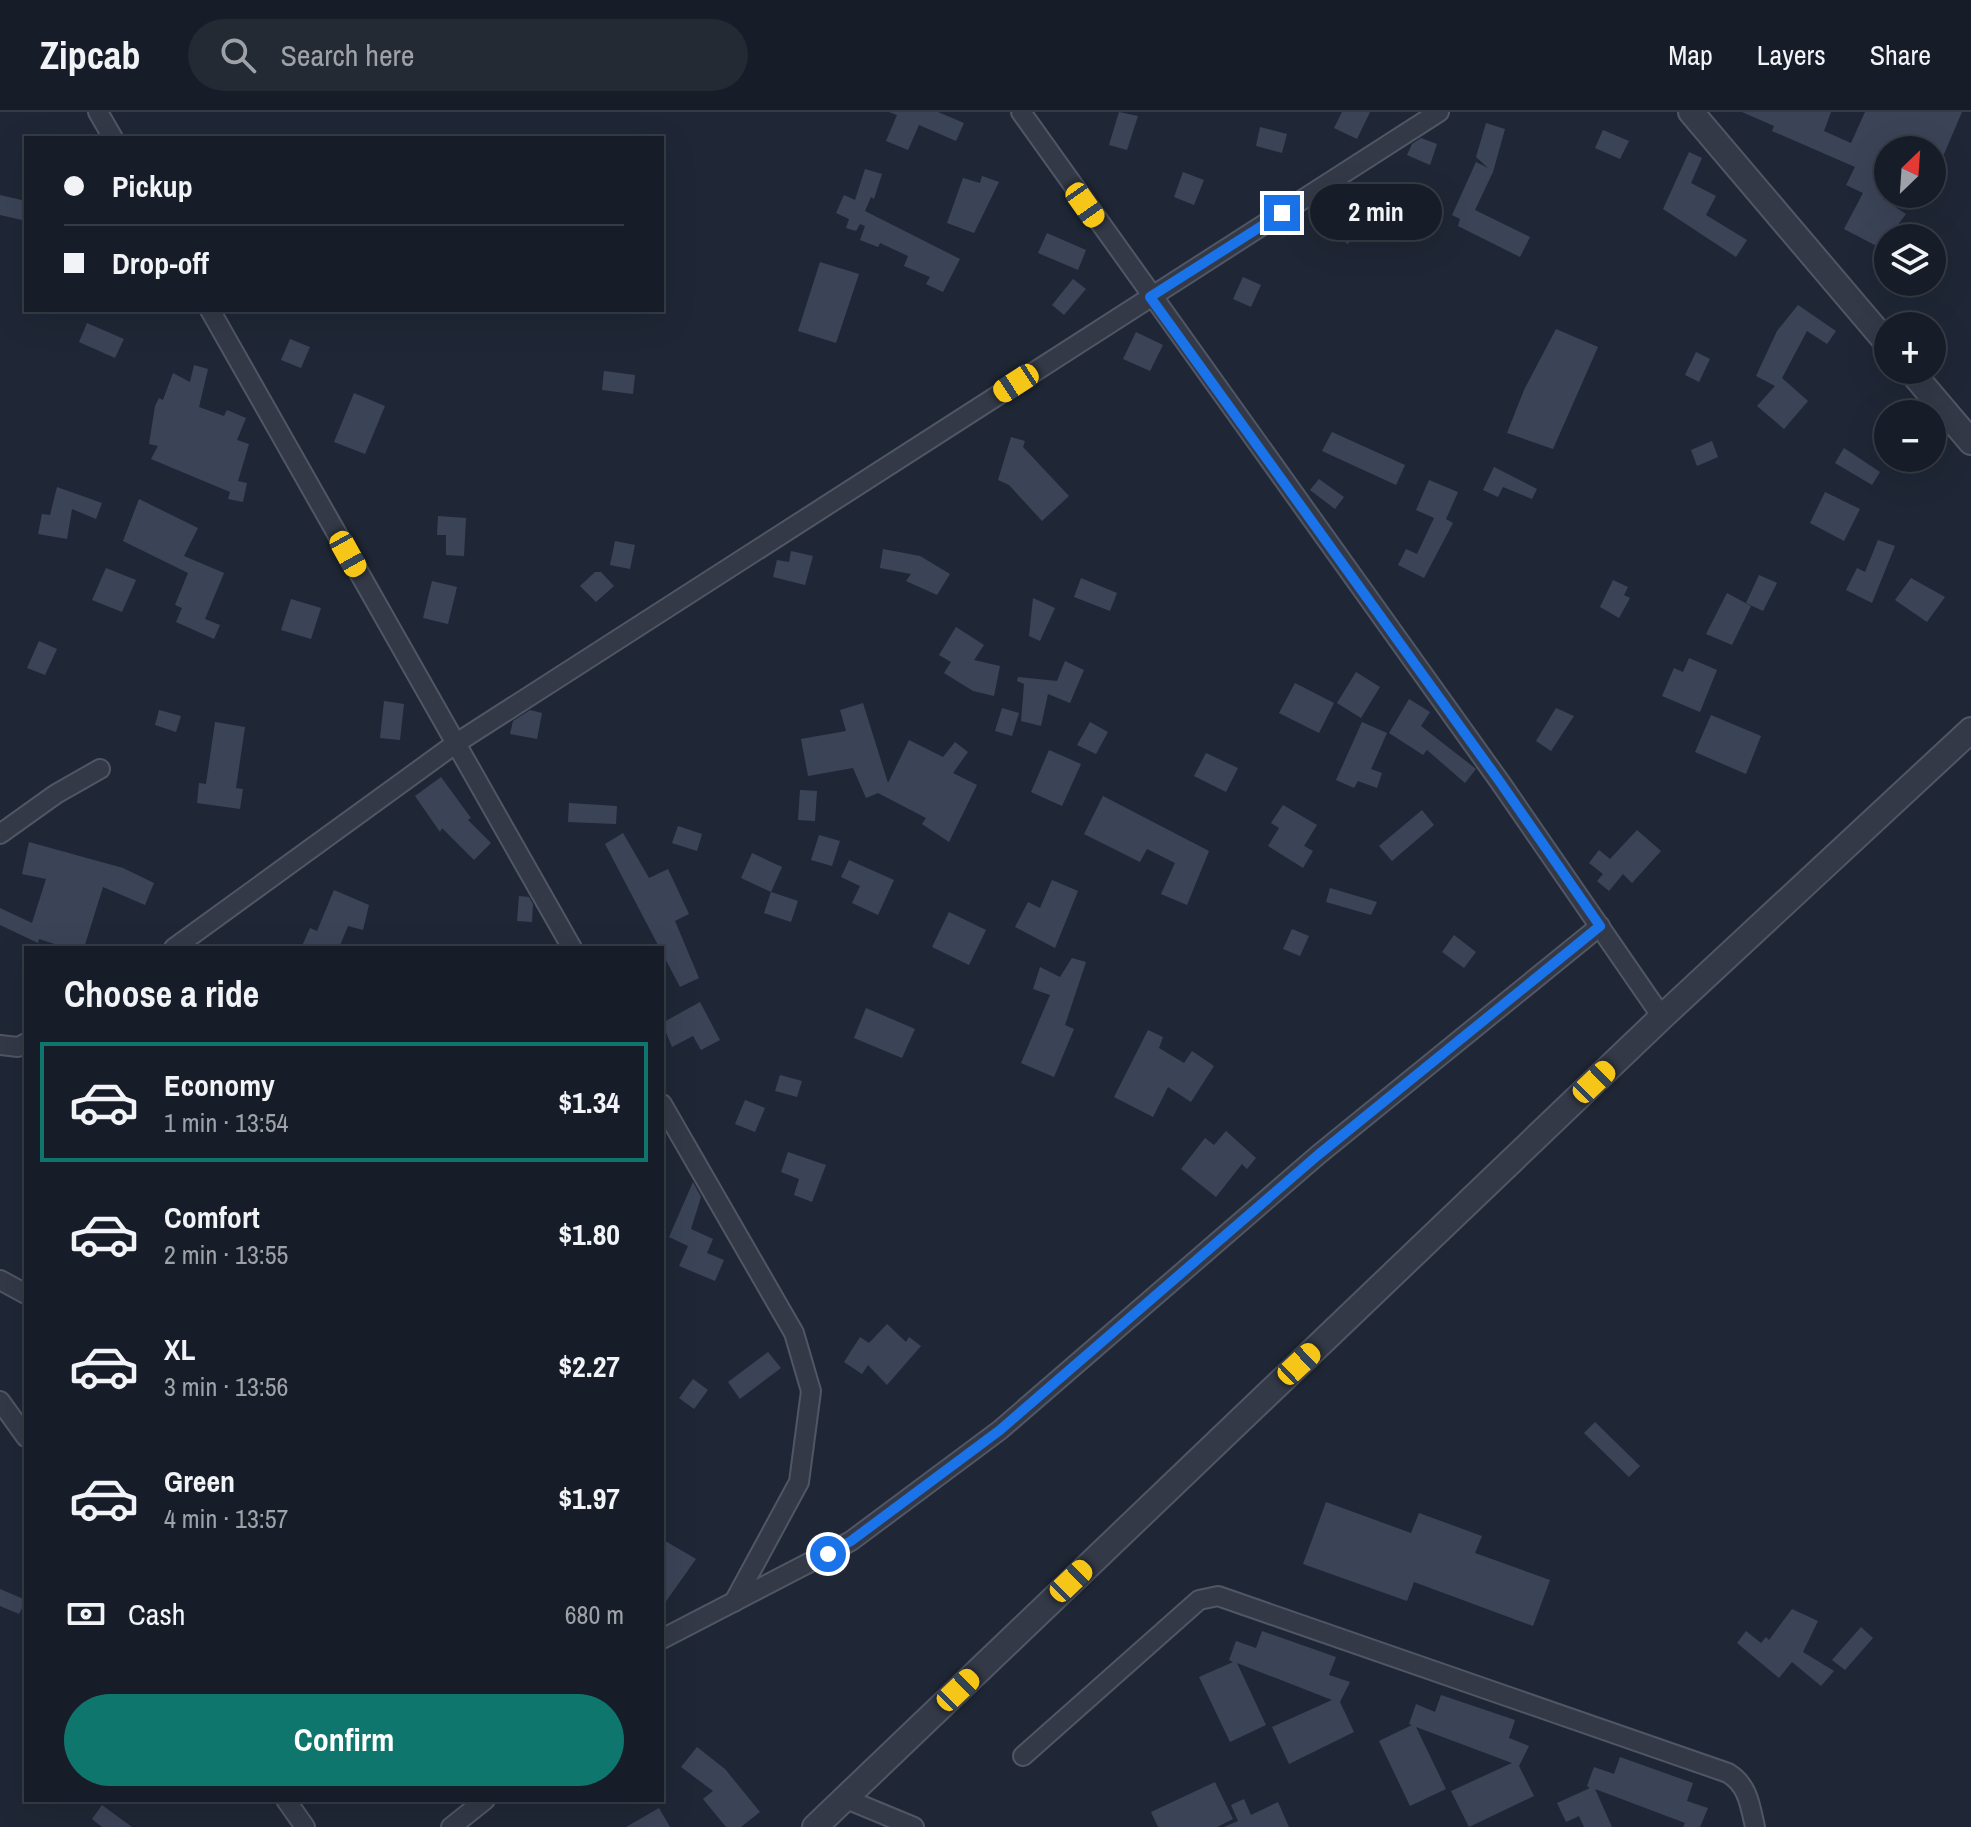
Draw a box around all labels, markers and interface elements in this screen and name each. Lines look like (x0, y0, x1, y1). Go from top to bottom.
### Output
search box (188, 19, 748, 91)
text: Zipcab (40, 30, 140, 81)
icon: search (216, 33, 260, 77)
text: Search here (280, 35, 414, 75)
text: Map (1668, 36, 1713, 74)
text: Layers (1757, 36, 1826, 74)
text: Share (1870, 36, 1931, 74)
north arrow (1874, 136, 1946, 208)
map controls (1874, 136, 1946, 472)
text: Pickup (112, 166, 193, 206)
car (1061, 178, 1109, 232)
callout: 2 min (1310, 185, 1442, 241)
text: 2 min (1348, 194, 1404, 229)
route end (1264, 195, 1300, 231)
button: layers (1874, 224, 1946, 296)
text: Drop-off (112, 243, 209, 283)
button: + (1874, 312, 1946, 384)
car (989, 360, 1043, 406)
button: − (1874, 400, 1946, 472)
car (326, 527, 370, 581)
text: Choose a ride (64, 970, 259, 1018)
car (1568, 1057, 1620, 1107)
text: Economy (164, 1065, 275, 1105)
icon: car (68, 1066, 140, 1138)
text: $1.34 (558, 1082, 620, 1122)
text: 1 min · 13:54 (164, 1105, 288, 1140)
text: Comfort (164, 1197, 260, 1237)
icon: car (68, 1198, 140, 1270)
text: $1.80 (558, 1214, 620, 1254)
text: 2 min · 13:55 (164, 1237, 288, 1272)
text: XL (164, 1329, 195, 1369)
icon: car (68, 1330, 140, 1402)
car (1273, 1339, 1325, 1389)
text: $2.27 (558, 1346, 620, 1386)
text: 3 min · 13:56 (164, 1369, 288, 1404)
text: Green (164, 1461, 235, 1501)
icon: car (68, 1462, 140, 1534)
text: $1.97 (558, 1478, 620, 1518)
text: 4 min · 13:57 (164, 1501, 288, 1536)
route start (810, 1536, 846, 1572)
car (1045, 1556, 1097, 1606)
icon: cash (64, 1592, 108, 1636)
text: Cash (128, 1594, 185, 1634)
text: 680 m (565, 1597, 624, 1632)
car (932, 1665, 984, 1715)
button: Confirm (64, 1694, 624, 1786)

